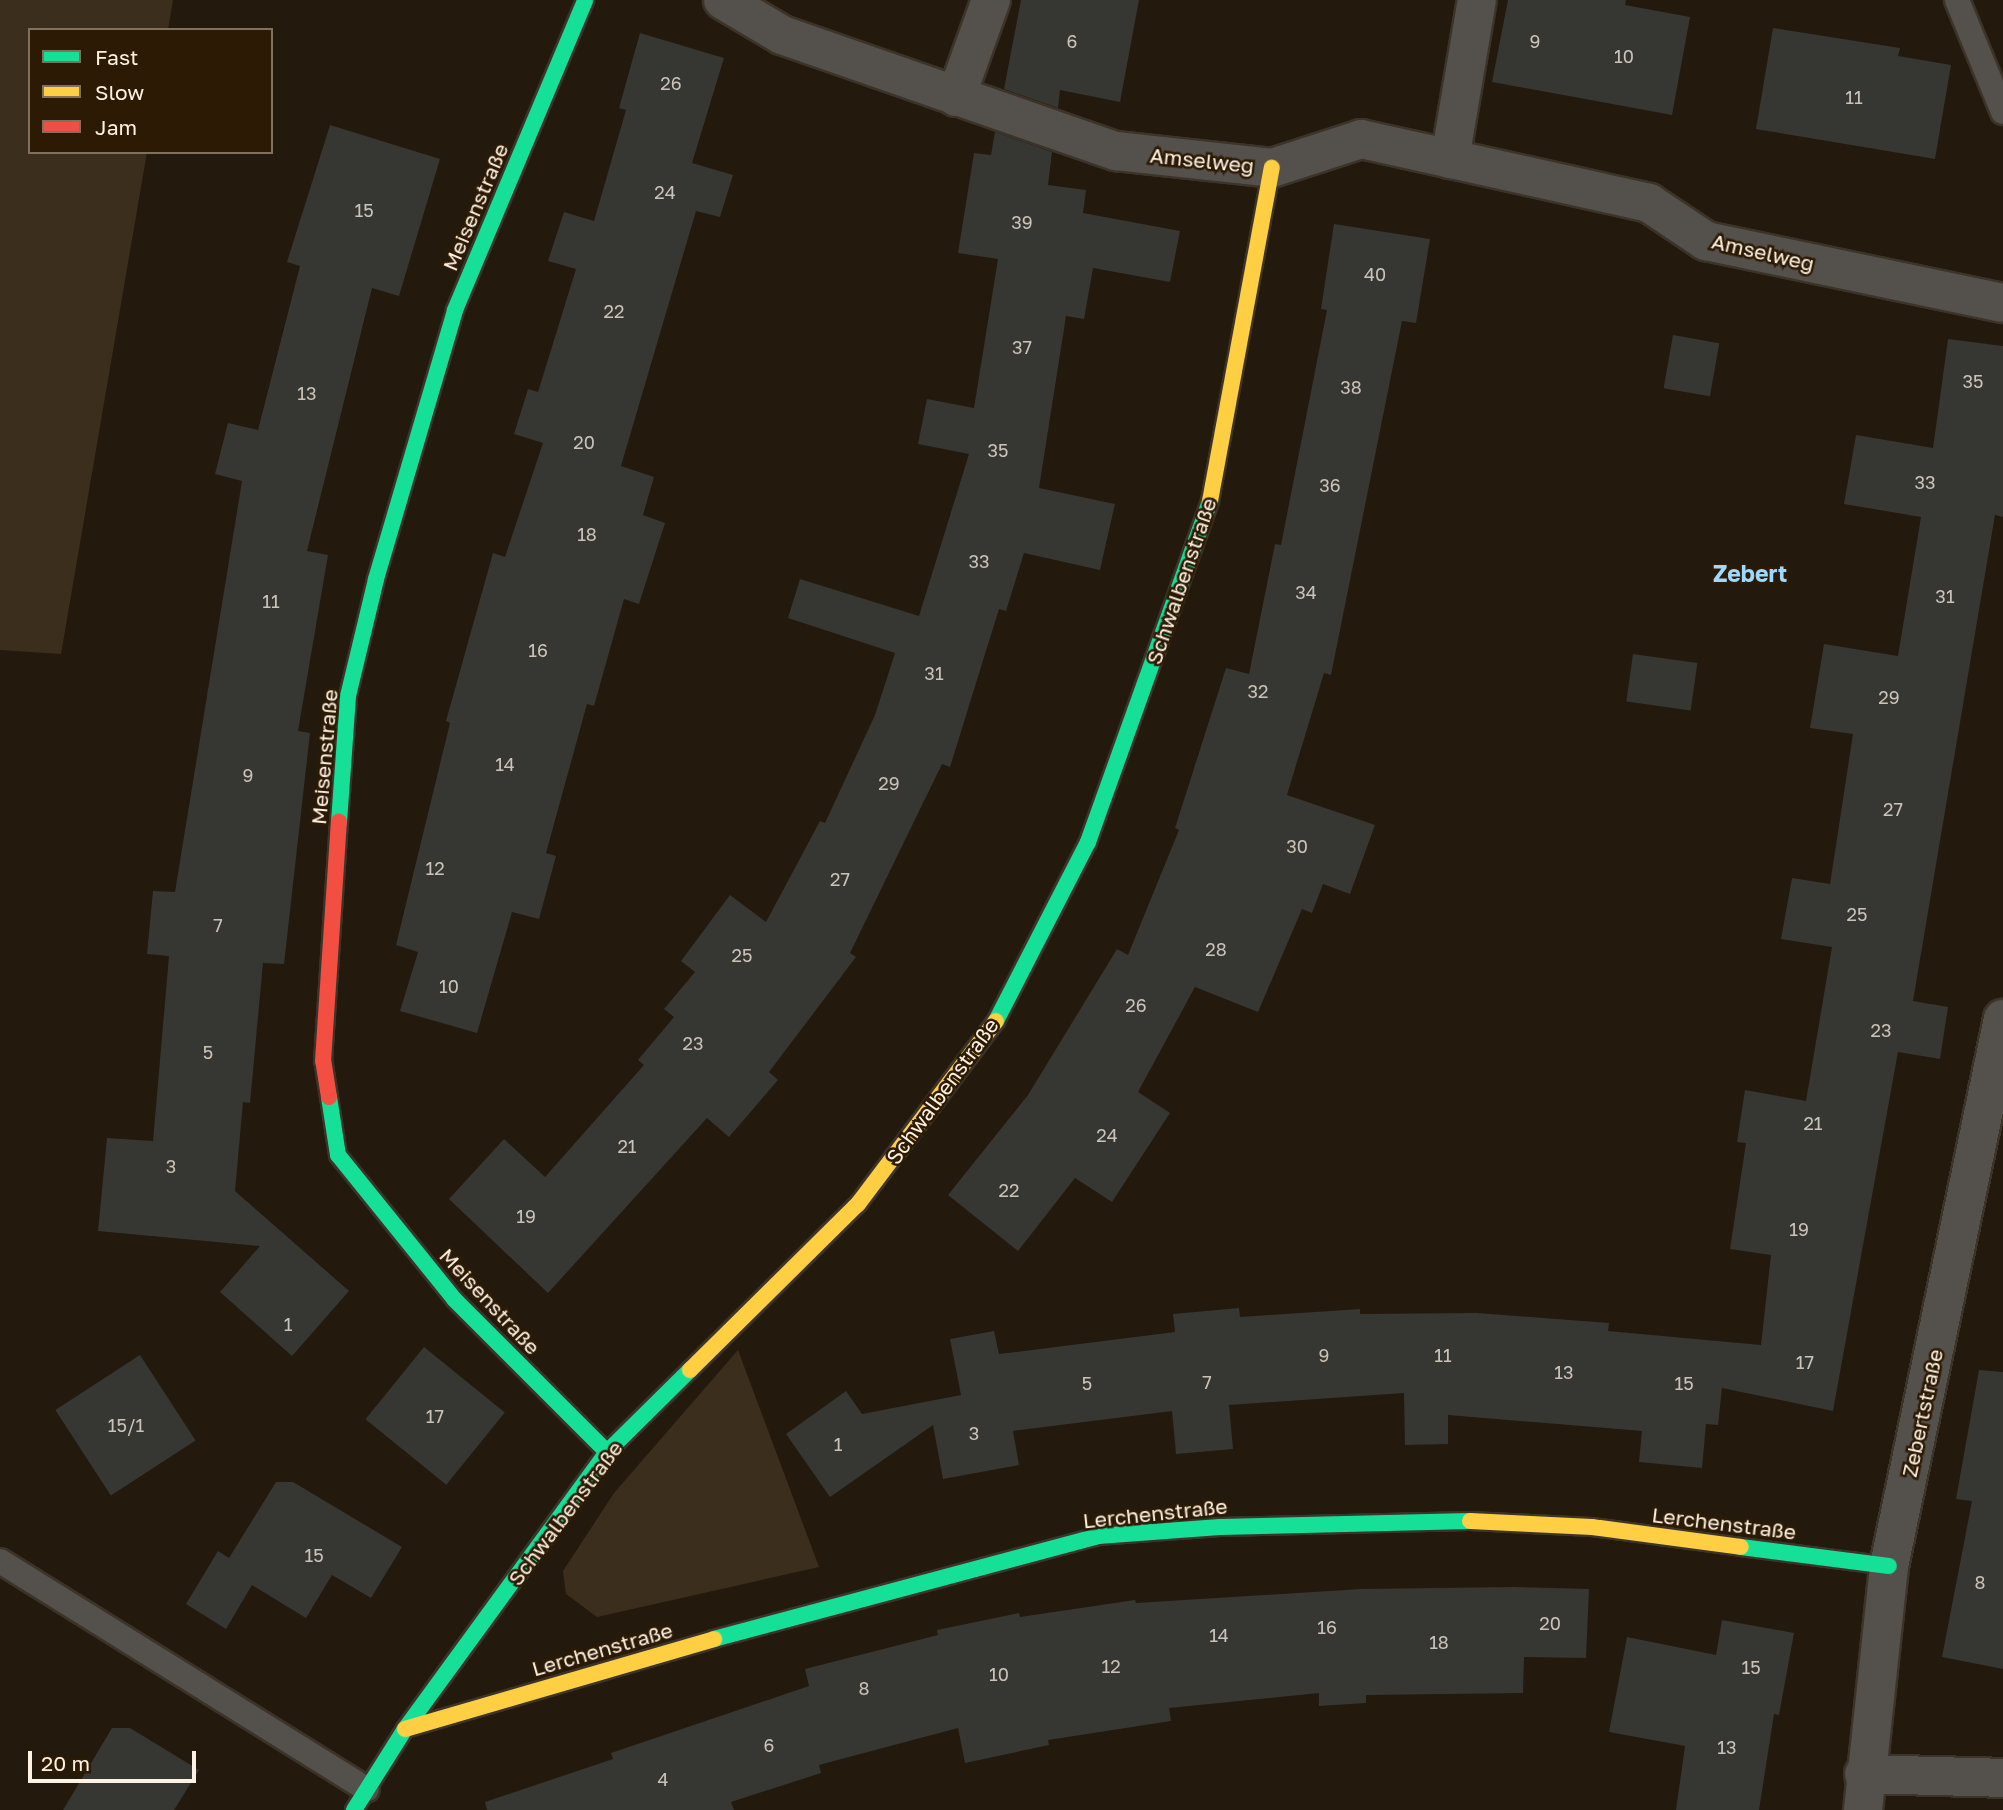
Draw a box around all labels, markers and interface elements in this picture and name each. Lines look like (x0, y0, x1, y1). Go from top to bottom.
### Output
legend (28, 28, 273, 154)
house number: 6 (1067, 30, 1077, 52)
house number: 9 (1530, 30, 1540, 52)
text: Fast (95, 44, 138, 70)
house number: 10 (1614, 45, 1634, 67)
house number: 26 (660, 72, 682, 94)
text: Slow (95, 79, 144, 105)
house number: 11 (1845, 86, 1863, 108)
text: Jam (95, 114, 137, 140)
street label: Meisenstraße (437, 140, 513, 274)
street label: Amselweg (1149, 142, 1255, 178)
house number: 24 (654, 181, 676, 203)
house number: 15 (354, 199, 374, 221)
house number: 39 (1011, 211, 1033, 233)
street label: Amselweg (1709, 228, 1817, 276)
house number: 40 (1364, 263, 1386, 285)
house number: 22 (604, 300, 624, 322)
house number: 37 (1012, 336, 1032, 358)
house number: 35 (1963, 370, 1983, 392)
house number: 38 (1340, 376, 1362, 398)
house number: 13 (297, 382, 317, 404)
house number: 20 (573, 431, 595, 453)
house number: 35 (988, 439, 1008, 461)
house number: 33 (1914, 471, 1936, 493)
house number: 36 (1319, 474, 1341, 496)
street label: Schwalbenstraße (1141, 494, 1221, 668)
house number: 18 (577, 523, 597, 545)
house number: 33 (968, 550, 990, 572)
district label: Zebert (1713, 559, 1787, 587)
house number: 34 (1295, 581, 1317, 603)
house number: 31 (1935, 585, 1955, 607)
house number: 11 (262, 590, 280, 612)
house number: 16 (528, 639, 548, 661)
house number: 31 (924, 662, 944, 684)
house number: 32 (1248, 680, 1268, 702)
house number: 29 (1878, 686, 1900, 708)
street label: Meisenstraße (306, 688, 342, 826)
house number: 14 (495, 753, 515, 775)
house number: 9 (243, 764, 253, 786)
house number: 29 (878, 772, 900, 794)
house number: 27 (1883, 798, 1903, 820)
house number: 30 (1286, 835, 1308, 857)
house number: 12 (425, 857, 445, 879)
house number: 27 (830, 868, 850, 890)
house number: 25 (1847, 903, 1867, 925)
house number: 7 (213, 914, 223, 936)
house number: 28 (1205, 938, 1227, 960)
house number: 25 (732, 944, 752, 966)
house number: 10 (439, 975, 459, 997)
house number: 26 (1125, 994, 1147, 1016)
street label: Schwalbenstraße (881, 1013, 1003, 1169)
house number: 23 (1871, 1019, 1891, 1041)
house number: 23 (683, 1032, 703, 1054)
house number: 5 (203, 1041, 213, 1063)
house number: 21 (1803, 1112, 1823, 1134)
house number: 24 (1096, 1124, 1118, 1146)
house number: 21 (617, 1135, 637, 1157)
house number: 3 (166, 1155, 176, 1177)
house number: 22 (999, 1179, 1019, 1201)
house number: 19 (516, 1205, 536, 1227)
house number: 19 (1789, 1218, 1809, 1240)
street label: Meisenstraße (434, 1243, 546, 1359)
house number: 1 (284, 1313, 292, 1335)
house number: 9 (1319, 1344, 1329, 1366)
house number: 11 (1434, 1344, 1452, 1366)
street label: Zebertstraße (1896, 1347, 1948, 1479)
house number: 17 (1796, 1351, 1814, 1373)
house number: 13 (1554, 1361, 1574, 1383)
house number: 7 (1202, 1371, 1212, 1393)
house number: 5 (1082, 1372, 1092, 1394)
house number: 15 (1674, 1372, 1694, 1394)
house number: 17 (426, 1405, 444, 1427)
house number: 15/1 (108, 1414, 144, 1436)
house number: 3 (969, 1422, 979, 1444)
house number: 1 (834, 1433, 842, 1455)
street label: Schwalbenstraße (502, 1436, 628, 1590)
street label: Lerchenstraße (1082, 1493, 1228, 1533)
street label: Lerchenstraße (1650, 1502, 1798, 1544)
house number: 15 (304, 1544, 324, 1566)
house number: 8 (1975, 1571, 1985, 1593)
house number: 20 (1539, 1612, 1561, 1634)
house number: 16 (1317, 1616, 1337, 1638)
street label: Lerchenstraße (529, 1617, 675, 1681)
house number: 14 (1209, 1624, 1229, 1646)
house number: 18 (1429, 1631, 1449, 1653)
house number: 12 (1101, 1655, 1121, 1677)
house number: 15 (1741, 1656, 1761, 1678)
house number: 10 (989, 1663, 1009, 1685)
house number: 8 (859, 1677, 869, 1699)
house number: 6 (764, 1734, 774, 1756)
scale bar (32, 1736, 200, 1780)
house number: 13 (1717, 1736, 1737, 1758)
text: 20 m (41, 1750, 90, 1776)
house number: 4 (658, 1768, 668, 1790)

